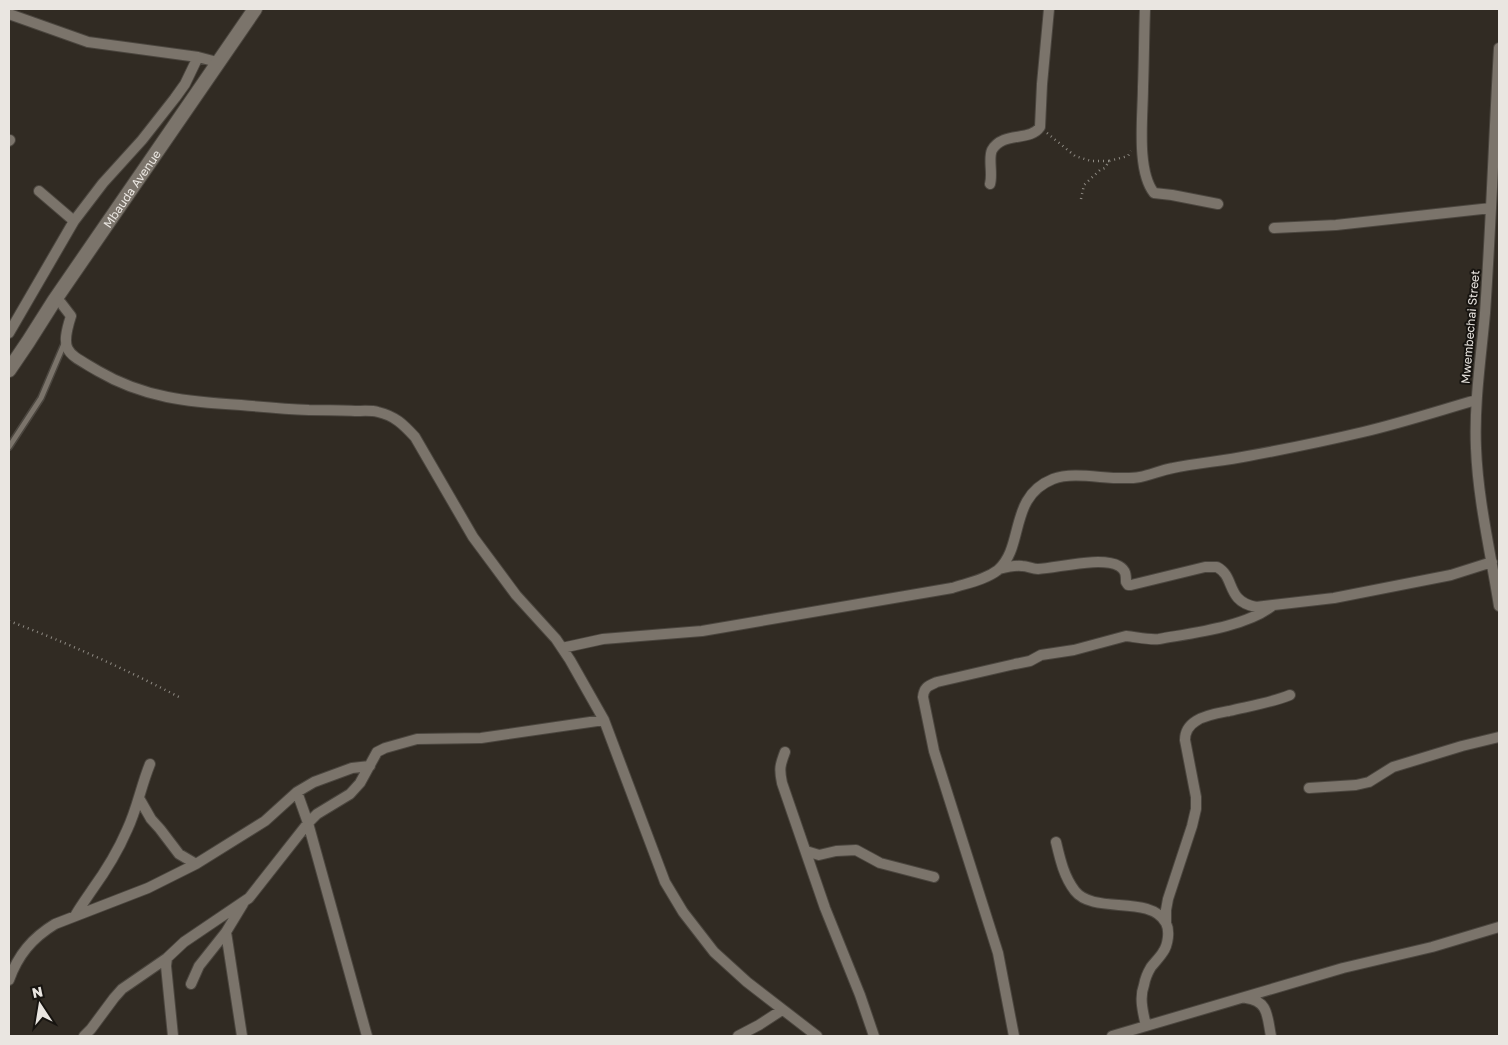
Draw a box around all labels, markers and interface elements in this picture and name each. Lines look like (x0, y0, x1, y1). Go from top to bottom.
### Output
street label: Mbauda Avenue (99, 147, 164, 230)
street label: Mwembechai Street (1458, 269, 1482, 385)
north arrow (15, 980, 65, 1030)
text: N (30, 982, 44, 1001)

